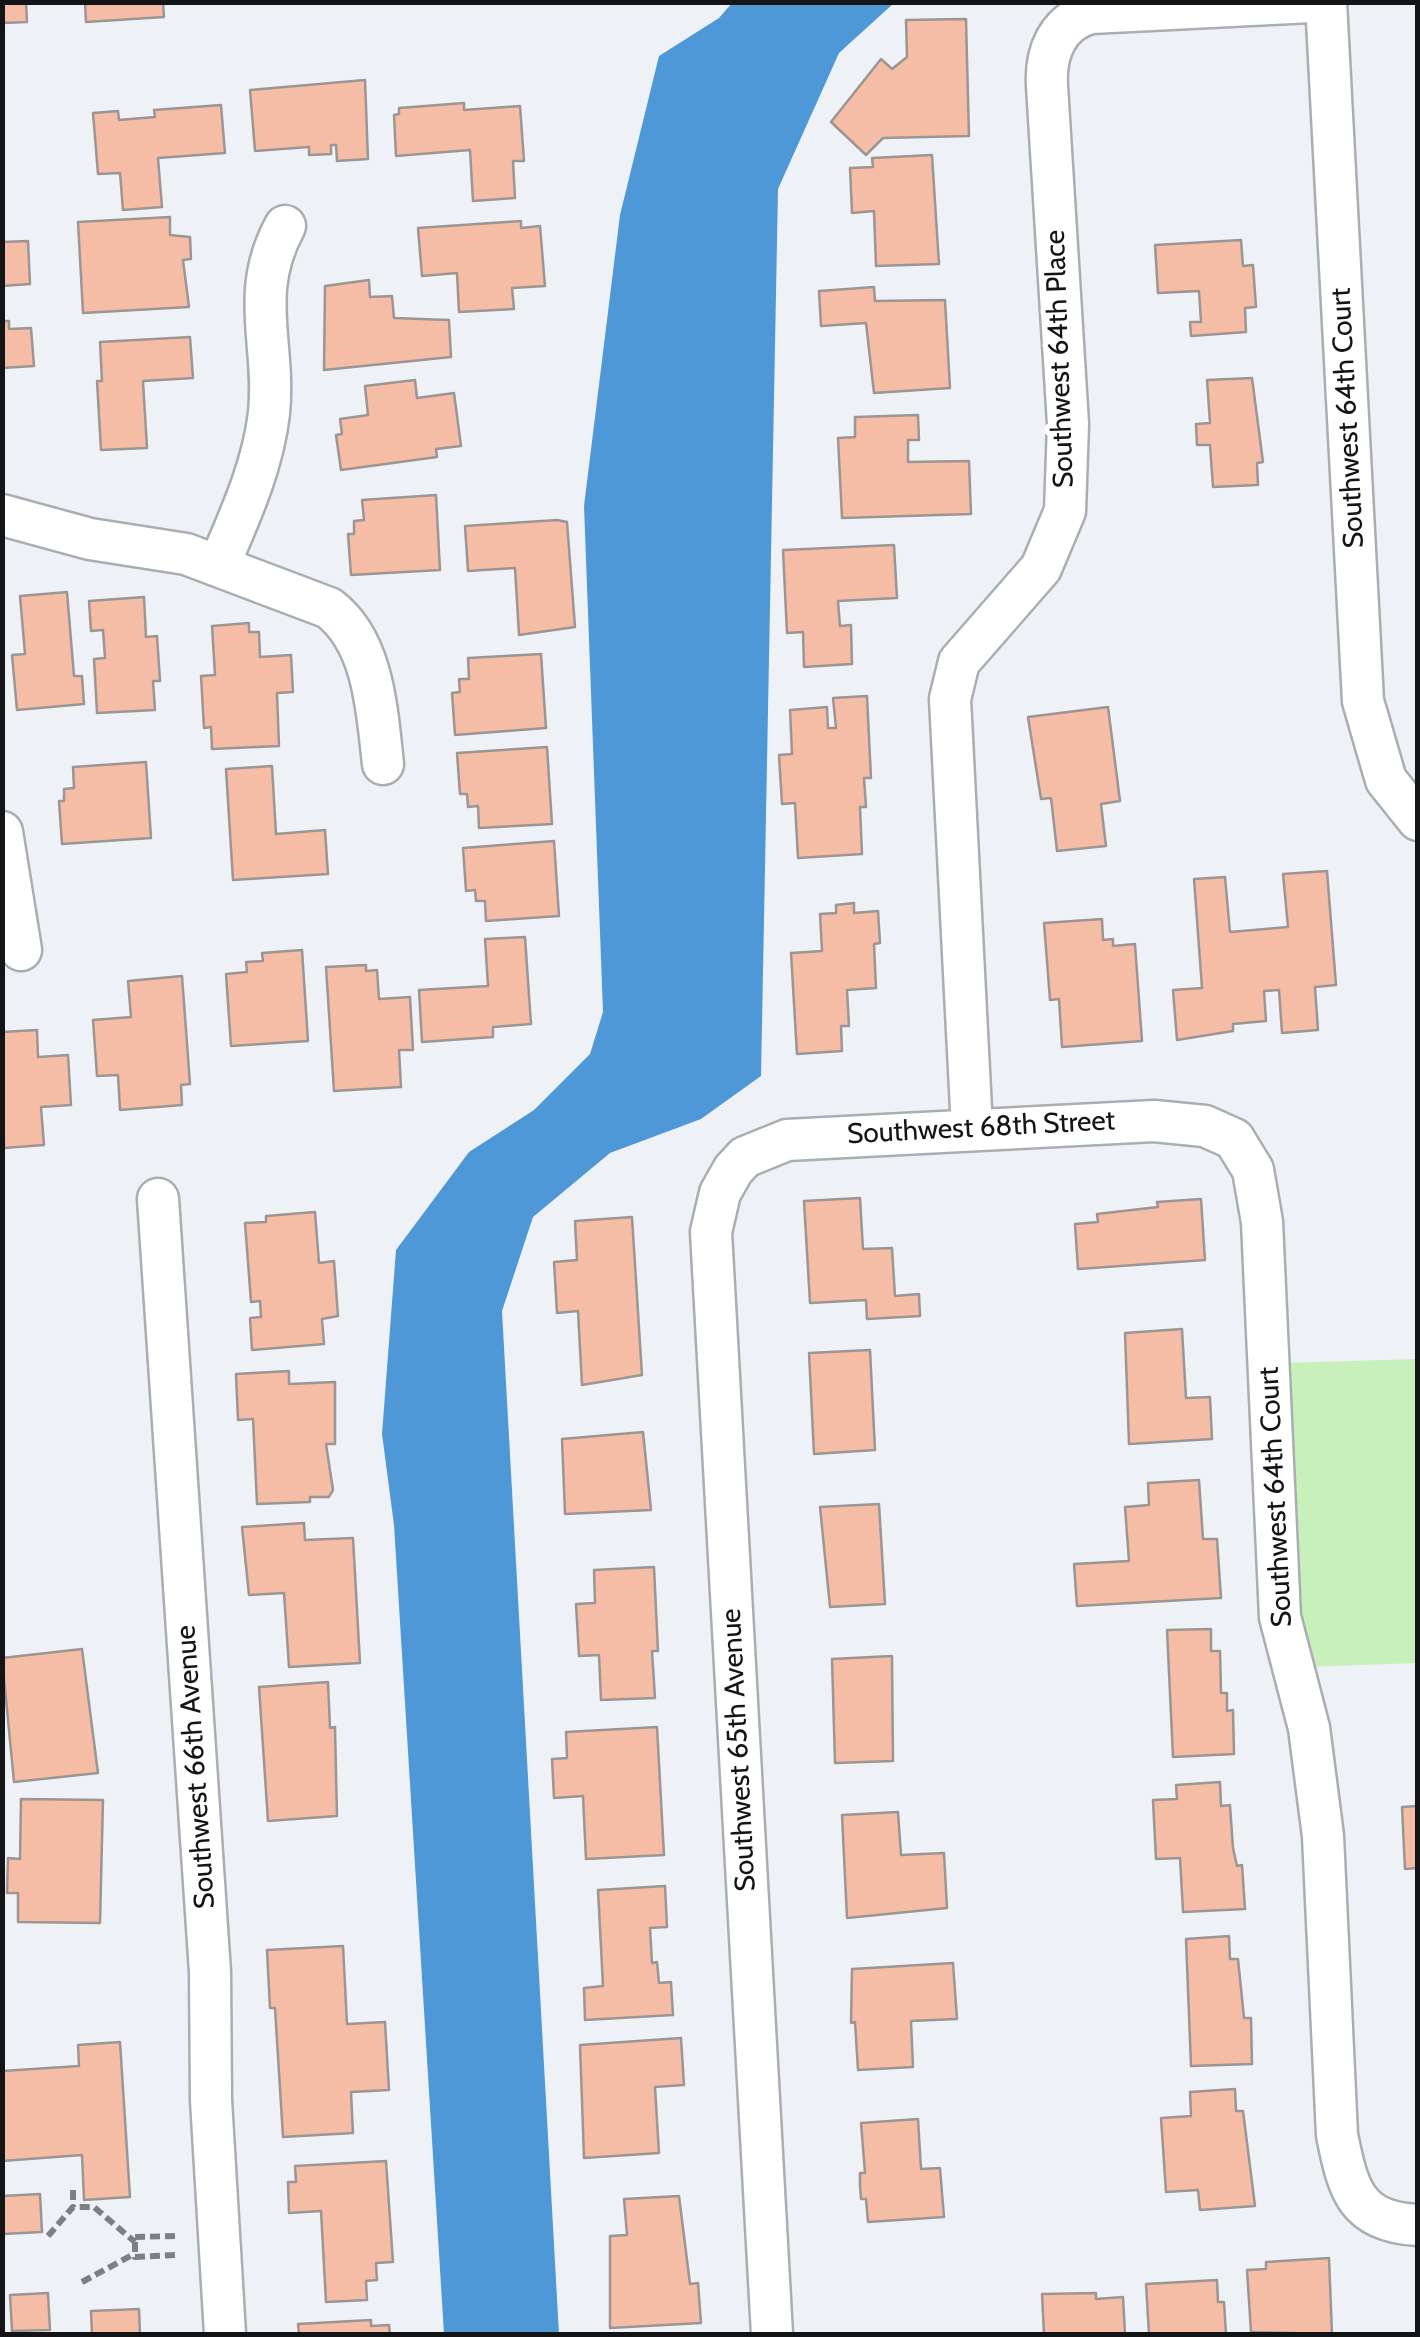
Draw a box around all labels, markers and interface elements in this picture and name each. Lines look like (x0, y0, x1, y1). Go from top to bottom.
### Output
street label: Southwest 64th Place (1039, 229, 1081, 489)
street label: Southwest 64th Court (1324, 287, 1372, 549)
street label: Southwest 68th Street (846, 1104, 1116, 1152)
street label: Southwest 64th Court (1252, 1366, 1300, 1628)
street label: Southwest 65th Avenue (715, 1608, 763, 1892)
street label: Southwest 66th Avenue (169, 1624, 223, 1910)

